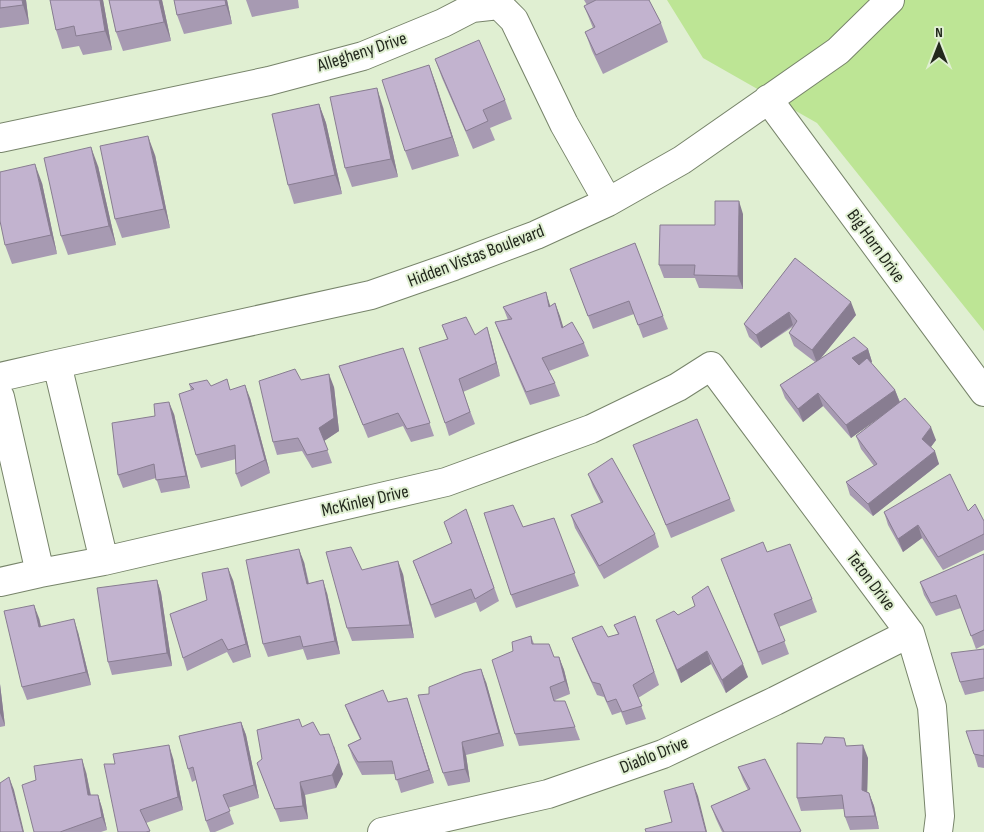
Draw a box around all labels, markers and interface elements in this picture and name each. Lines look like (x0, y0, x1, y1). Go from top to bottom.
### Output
north arrow (914, 20, 964, 70)
text: N (935, 24, 943, 41)
street label: Allegheny Drive (314, 28, 409, 77)
street label: Big Horn Drive (842, 205, 910, 287)
street label: Hidden Vistas Boulevard (405, 220, 547, 292)
street label: McKinley Drive (319, 481, 411, 521)
street label: Teton Drive (842, 547, 900, 615)
street label: Diablo Drive (617, 732, 691, 778)

